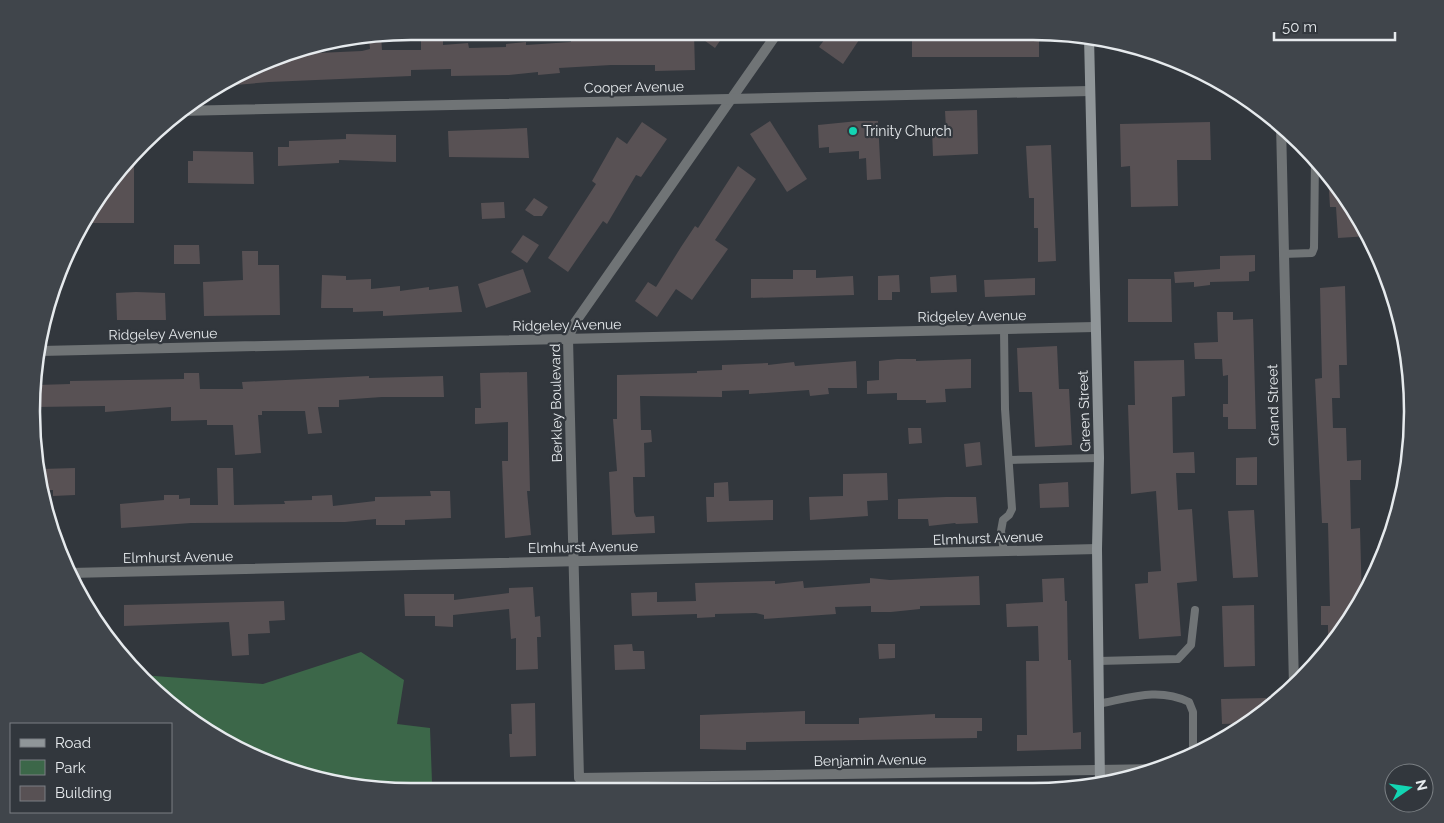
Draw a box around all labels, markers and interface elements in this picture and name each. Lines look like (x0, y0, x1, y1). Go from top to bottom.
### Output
scale bar (1274, 10, 1395, 42)
text: 50 m (1282, 18, 1317, 36)
street label: Cooper Avenue (584, 78, 684, 96)
place label: Trinity Church (863, 123, 952, 139)
marker: Trinity Church (847, 125, 859, 137)
street label: Ridgeley Avenue (917, 307, 1027, 325)
street label: Ridgeley Avenue (512, 316, 622, 334)
street label: Ridgeley Avenue (108, 325, 218, 343)
street label: Berkley Boulevard (547, 344, 565, 462)
street label: Grand Street (1264, 364, 1282, 446)
street label: Green Street (1075, 370, 1093, 452)
street label: Elmhurst Avenue (933, 528, 1043, 548)
street label: Elmhurst Avenue (528, 538, 638, 556)
street label: Elmhurst Avenue (123, 548, 233, 566)
legend (10, 723, 172, 813)
text: Road (55, 734, 91, 752)
street label: Benjamin Avenue (813, 751, 927, 769)
text: Park (55, 759, 86, 777)
north arrow (1384, 763, 1434, 813)
text: N (1413, 778, 1431, 792)
text: Building (55, 784, 112, 802)

